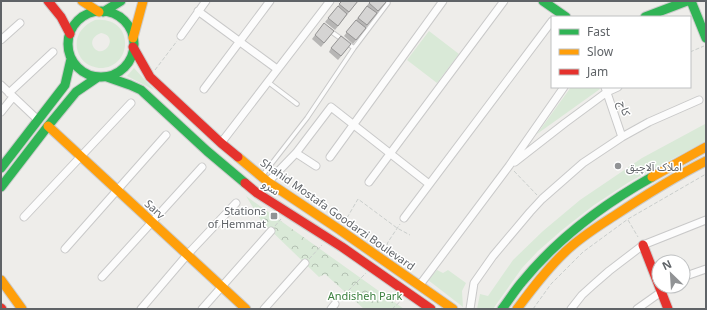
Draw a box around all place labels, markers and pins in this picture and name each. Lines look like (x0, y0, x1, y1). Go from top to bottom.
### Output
place label: املاک آلاچیق (626, 159, 682, 175)
marker: املاک آلاچیق (613, 161, 623, 171)
place label: Stations of Hemmat (208, 203, 266, 231)
marker: Stations of Hemmat (269, 211, 279, 221)

